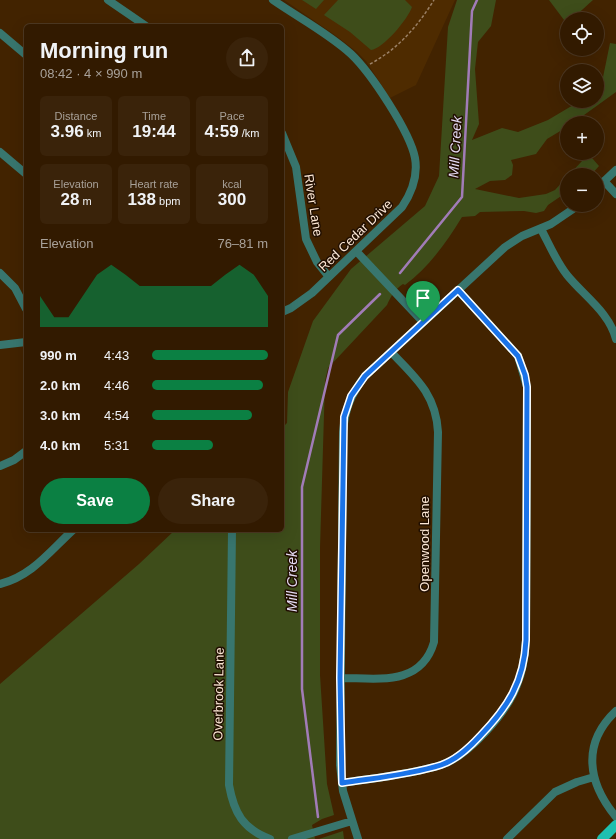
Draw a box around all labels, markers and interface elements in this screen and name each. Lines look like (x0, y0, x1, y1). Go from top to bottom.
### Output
map controls (560, 12, 604, 212)
button: locate (560, 12, 604, 56)
button: share (226, 37, 268, 79)
text: Morning run (40, 38, 168, 63)
button: layers (560, 64, 604, 108)
text: 08:42 · 4 × 990 m (40, 66, 142, 81)
text: Distance (55, 110, 97, 122)
text: Time (142, 110, 166, 122)
text: Pace (219, 110, 245, 122)
water label: Mill Creek (445, 115, 465, 178)
button: + (560, 116, 604, 160)
text: 3.96 (51, 122, 84, 141)
text: 19:44 (132, 122, 176, 141)
text: 4:59 (205, 122, 239, 141)
text: km (84, 127, 101, 139)
text: /km (239, 127, 259, 139)
button: − (560, 168, 604, 212)
street label: River Lane (301, 173, 326, 237)
text: Elevation (53, 178, 99, 190)
text: Heart rate (130, 178, 178, 190)
text: kcal (222, 178, 242, 190)
text: 28 (60, 190, 79, 209)
text: 138 (128, 190, 156, 209)
text: 300 (218, 190, 246, 209)
text: m (79, 195, 92, 207)
text: bpm (156, 195, 180, 207)
street label: Red Cedar Drive (315, 196, 395, 274)
text: Elevation (40, 236, 93, 251)
text: 76–81 m (217, 236, 268, 251)
pin (406, 281, 440, 322)
icon: arrive (412, 287, 434, 309)
text: 990 m (40, 348, 77, 363)
text: 4:43 (104, 348, 129, 363)
text: 2.0 km (40, 378, 80, 393)
text: 4:46 (104, 378, 129, 393)
text: 3.0 km (40, 408, 80, 423)
text: 4:54 (104, 408, 129, 423)
text: 4.0 km (40, 438, 80, 453)
text: 5:31 (104, 438, 129, 453)
button: Save (40, 478, 150, 524)
button: Share (158, 478, 268, 524)
street label: Openwood Lane (417, 496, 432, 592)
water label: Mill Creek (284, 549, 300, 612)
street label: Overbrook Lane (210, 647, 227, 741)

